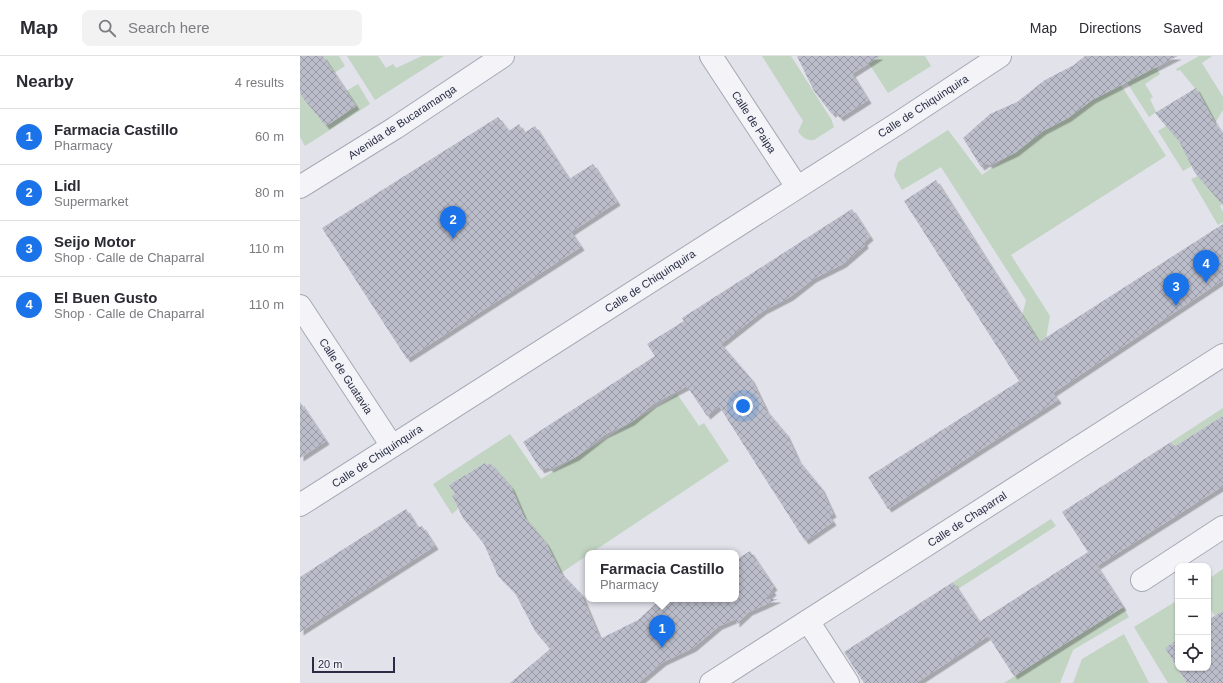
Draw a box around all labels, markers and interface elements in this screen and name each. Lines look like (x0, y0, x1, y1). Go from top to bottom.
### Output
search box (82, 10, 362, 46)
text: Map (20, 17, 58, 38)
icon: search (96, 17, 118, 39)
text: Search here (128, 19, 210, 36)
text: Map (1030, 20, 1057, 36)
text: Directions (1079, 20, 1141, 36)
text: Saved (1163, 20, 1203, 36)
text: Nearby (16, 72, 74, 91)
street label: Calle de Chiquinquira (876, 72, 971, 140)
text: 4 results (235, 75, 284, 90)
street label: Avenida de Bucaramanga (346, 82, 459, 161)
street label: Calle de Paipa (729, 89, 779, 156)
text: Farmacia Castillo (54, 121, 178, 138)
text: 1 (25, 129, 33, 144)
text: 60 m (255, 129, 284, 144)
text: Pharmacy (54, 138, 113, 153)
text: Lidl (54, 177, 81, 194)
text: 2 (25, 185, 33, 200)
text: 80 m (255, 185, 284, 200)
text: Supermarket (54, 194, 128, 209)
pin: 2 (440, 206, 466, 239)
text: Seijo Motor (54, 233, 136, 250)
text: 3 (25, 241, 33, 256)
text: 110 m (249, 241, 284, 256)
street label: Calle de Chiquinquira (603, 247, 698, 315)
text: Shop · Calle de Chaparral (54, 250, 204, 265)
pin: 4 (1193, 250, 1219, 283)
pin: 3 (1163, 273, 1189, 306)
text: El Buen Gusto (54, 289, 157, 306)
text: 4 (25, 297, 33, 312)
text: 110 m (249, 297, 284, 312)
text: Shop · Calle de Chaparral (54, 306, 204, 321)
street label: Calle de Guatavia (317, 336, 375, 417)
your location (733, 396, 753, 416)
street label: Calle de Chiquinquira (330, 422, 425, 490)
street label: Calle de Chaparral (925, 489, 1009, 549)
popup (585, 550, 739, 602)
text: Farmacia Castillo (600, 560, 724, 577)
map controls (1175, 563, 1211, 671)
button: + (1175, 563, 1211, 599)
text: Pharmacy (600, 577, 658, 592)
button: − (1175, 599, 1211, 635)
pin: 1 (649, 615, 675, 648)
button: locate (1175, 635, 1211, 671)
scale bar (312, 655, 395, 674)
text: 20 m (318, 658, 342, 670)

